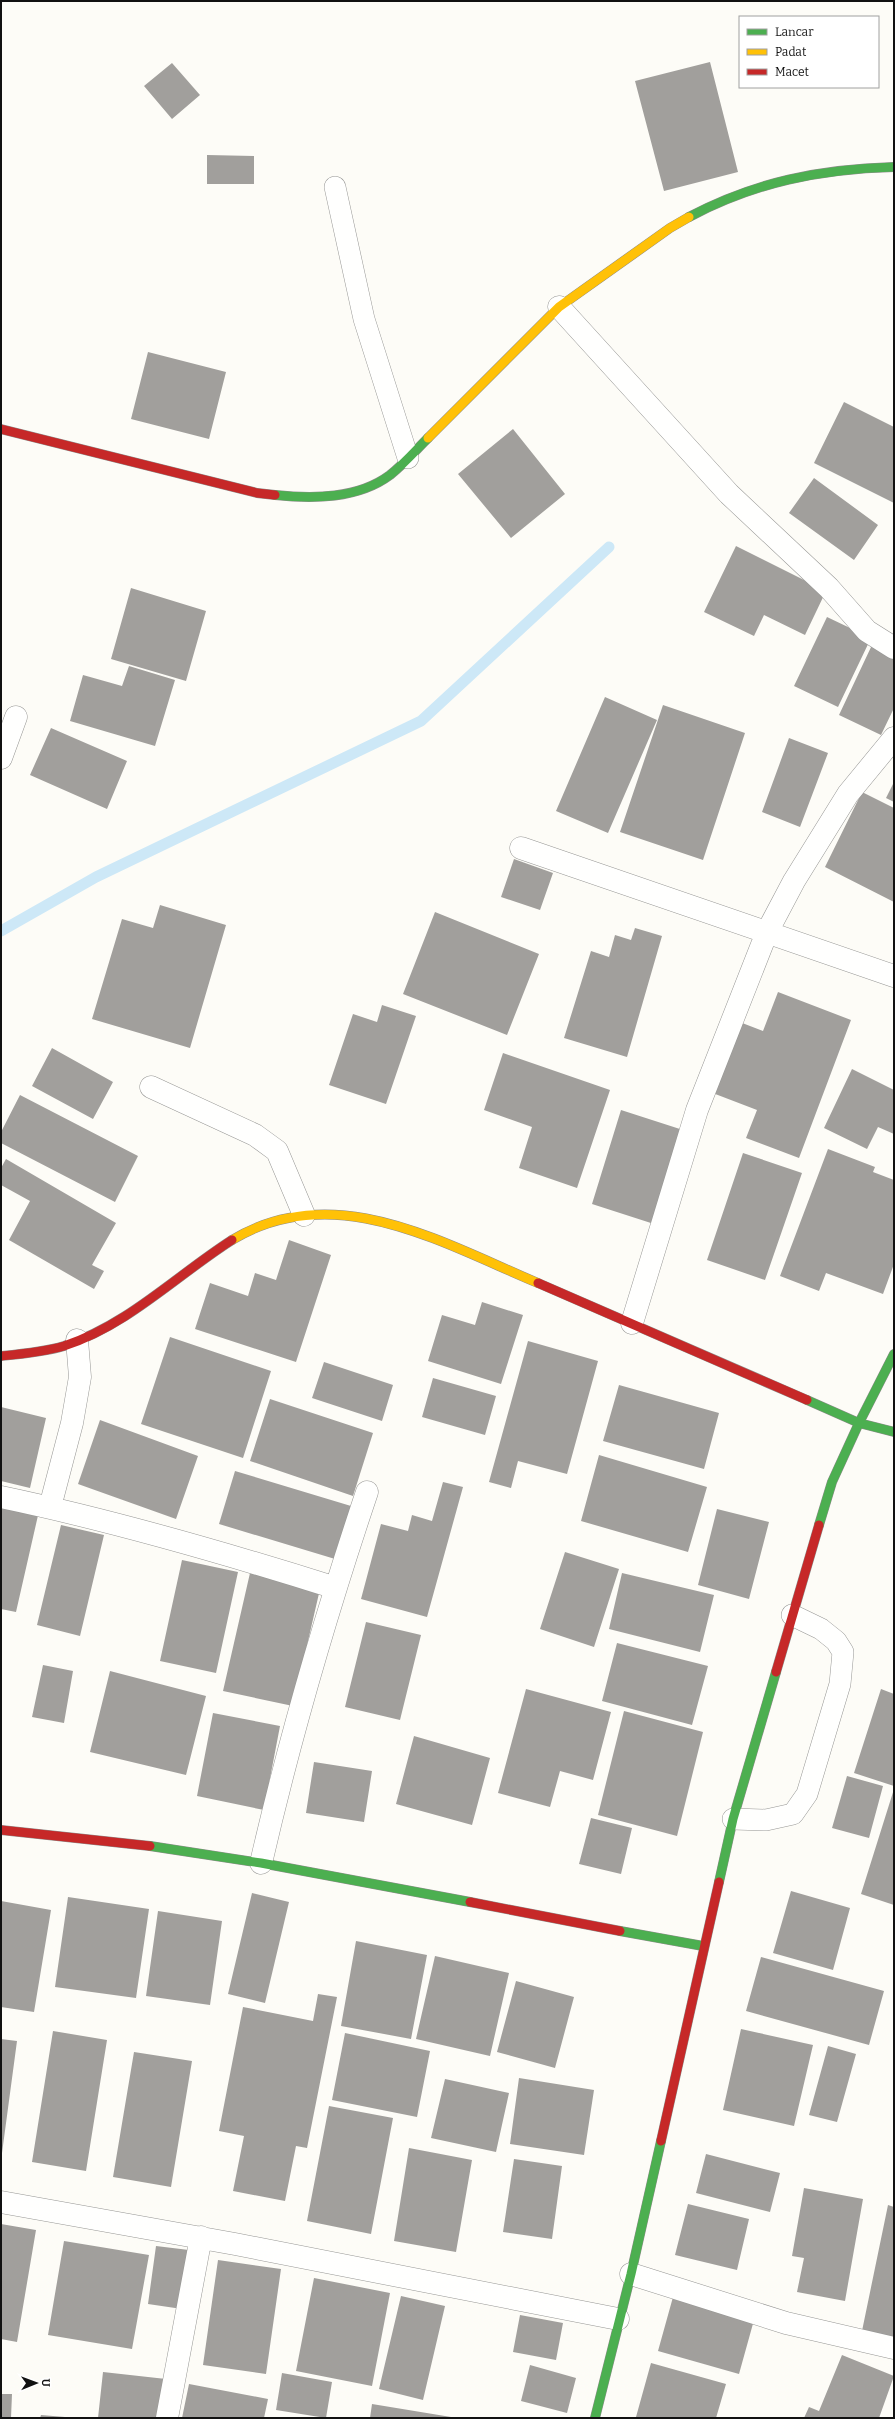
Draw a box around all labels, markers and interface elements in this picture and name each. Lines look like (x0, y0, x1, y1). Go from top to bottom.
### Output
legend (739, 16, 879, 88)
text: Lancar (775, 25, 814, 39)
text: Padat (775, 45, 807, 59)
text: Macet (775, 65, 810, 79)
north arrow (16, 2363, 56, 2403)
text: U (39, 2379, 52, 2387)

